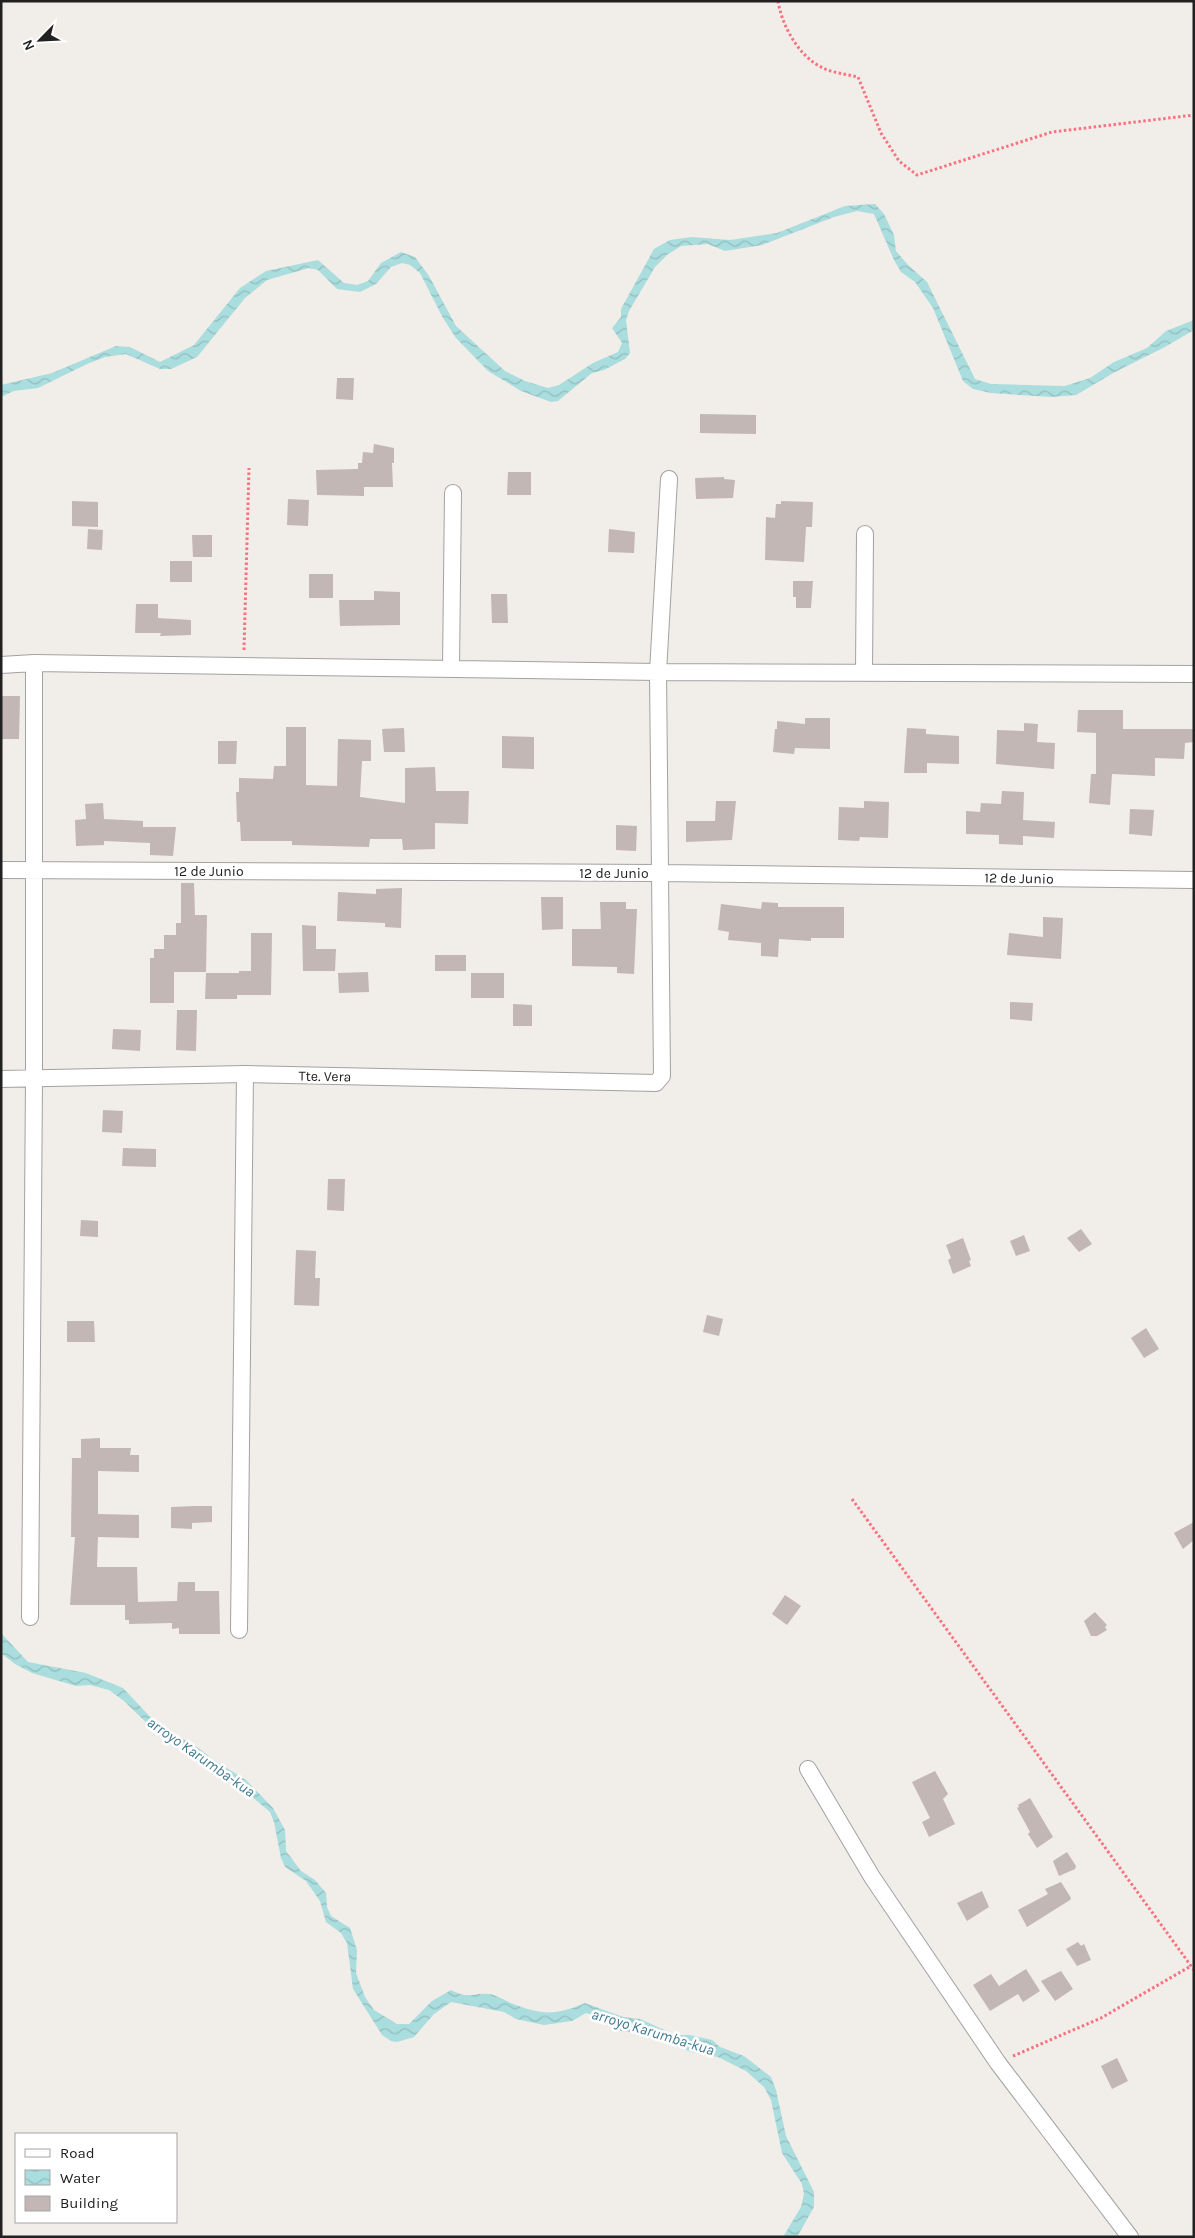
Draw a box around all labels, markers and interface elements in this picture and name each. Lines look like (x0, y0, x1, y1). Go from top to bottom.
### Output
north arrow (15, 15, 65, 65)
text: N (19, 37, 38, 53)
street label: 12 de Junio (174, 863, 244, 880)
street label: 12 de Junio (579, 865, 649, 882)
street label: 12 de Junio (984, 869, 1054, 888)
street label: Tte. Vera (299, 1068, 351, 1085)
water label: arroyo Karumba-kua (144, 1713, 258, 1801)
water label: arroyo Karumba-kua (589, 2005, 717, 2059)
legend (15, 2133, 178, 2223)
text: Road (60, 2144, 95, 2162)
text: Water (60, 2169, 101, 2187)
text: Building (60, 2194, 118, 2212)

